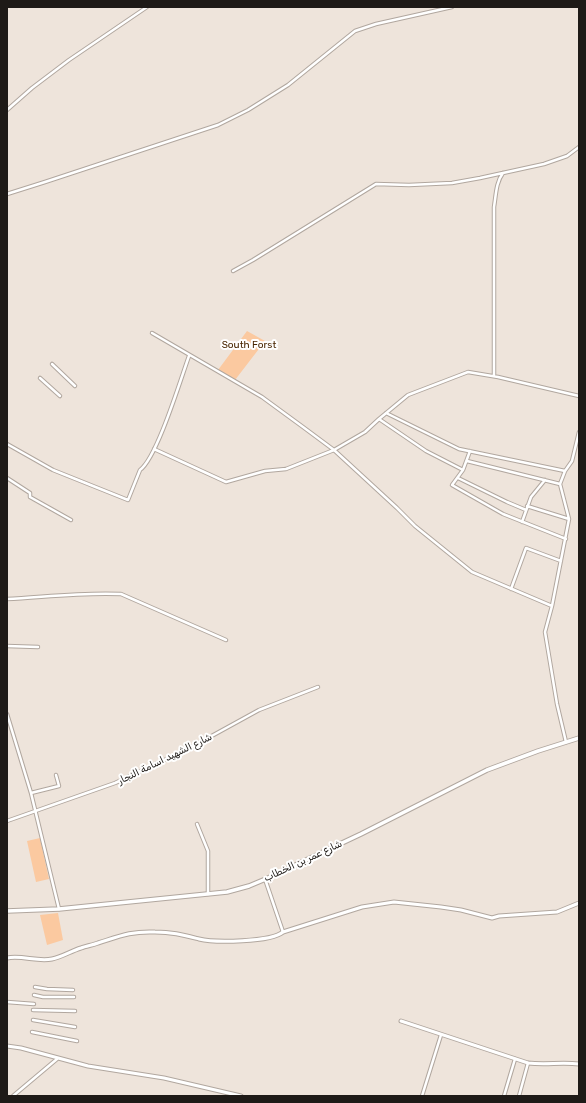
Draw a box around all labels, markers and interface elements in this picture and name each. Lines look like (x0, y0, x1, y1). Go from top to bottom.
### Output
park label: South Forst (222, 339, 276, 351)
street label: شارع الشهيد اسامة النجار (116, 731, 214, 787)
street label: شارع عمر بن الخطاب (262, 838, 344, 884)

